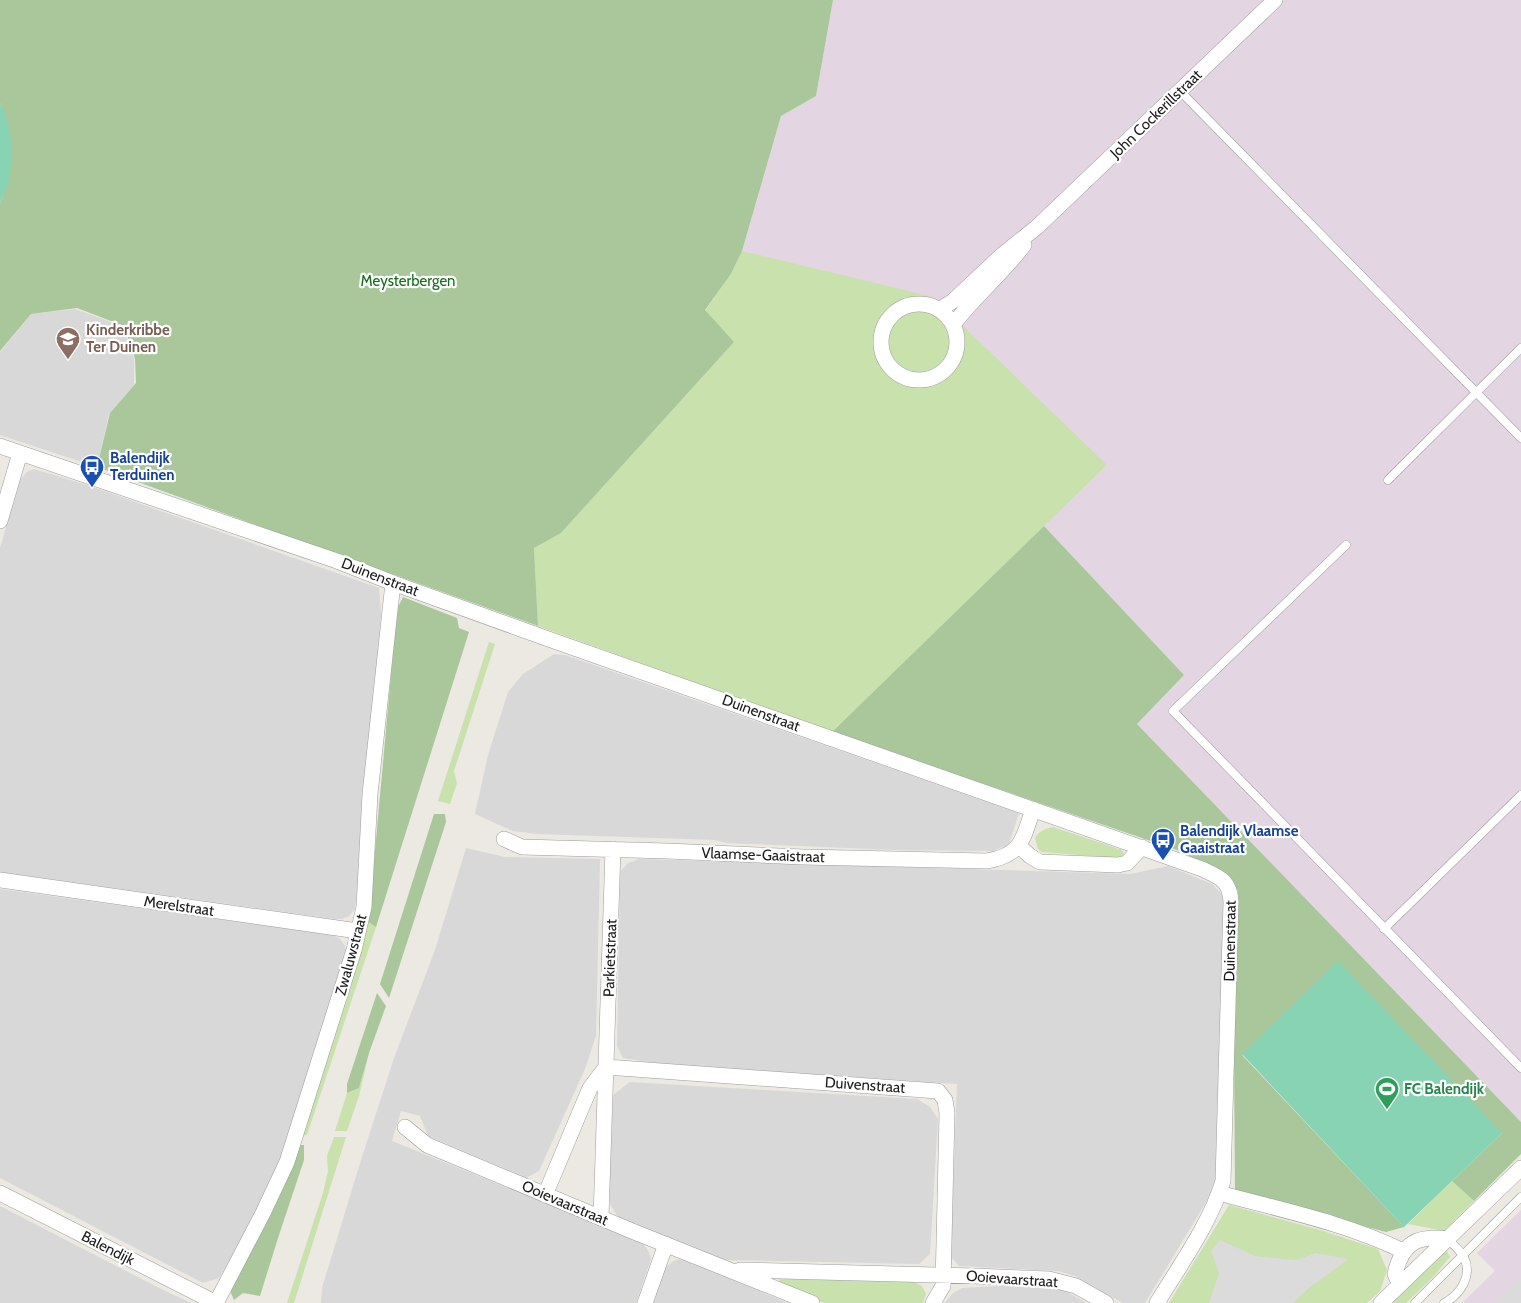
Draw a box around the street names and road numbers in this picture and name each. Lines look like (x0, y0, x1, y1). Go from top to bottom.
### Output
street label: John Cockerillstraat (1106, 66, 1205, 163)
street label: Duinenstraat (339, 554, 421, 600)
street label: Duinenstraat (720, 691, 802, 735)
street label: Vlaamse-Gaaistraat (701, 844, 825, 866)
street label: Merelstraat (143, 892, 215, 920)
street label: Duinenstraat (1220, 900, 1240, 982)
street label: Zwaluwstraat (331, 912, 371, 998)
street label: Parkietstraat (600, 919, 620, 997)
street label: Duivenstraat (824, 1073, 906, 1097)
street label: Ooievaarstraat (519, 1177, 611, 1229)
street label: Balendijk (78, 1227, 138, 1269)
street label: Ooievaarstraat (965, 1267, 1059, 1291)

